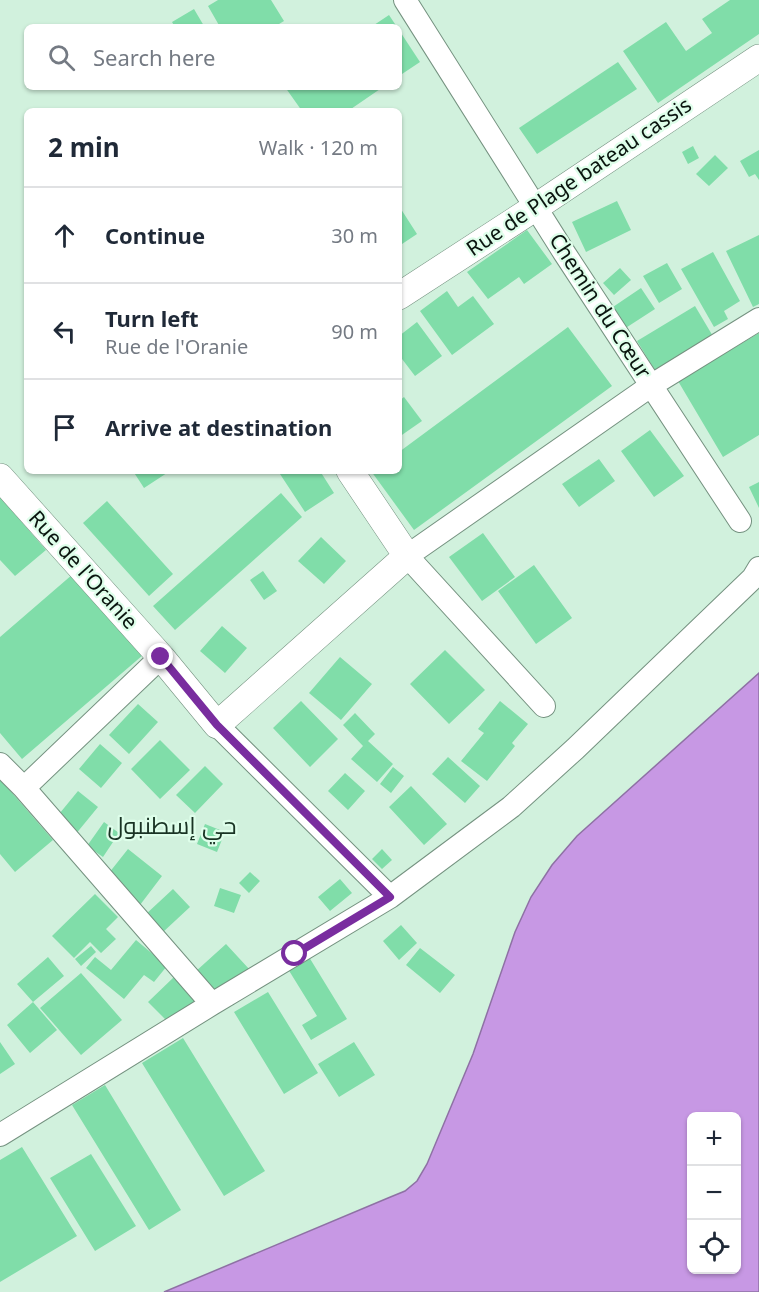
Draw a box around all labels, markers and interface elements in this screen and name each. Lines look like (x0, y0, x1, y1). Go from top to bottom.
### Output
search box (24, 24, 402, 90)
icon: search (45, 41, 78, 74)
text: Search here (93, 42, 215, 72)
street label: Rue de Plage bateau cassis (461, 90, 696, 262)
text: 2 min (48, 129, 120, 165)
text: Walk · 120 m (259, 134, 378, 161)
icon: ahead (48, 219, 81, 252)
text: Continue (105, 220, 205, 250)
text: 30 m (331, 222, 378, 249)
street label: Chemin du Cœur (543, 227, 658, 384)
text: Turn left (105, 303, 199, 333)
icon: left (48, 315, 81, 348)
text: 90 m (331, 318, 378, 345)
text: Rue de l'Oranie (105, 333, 248, 360)
icon: arrive (48, 411, 81, 444)
text: Arrive at destination (105, 412, 332, 442)
street label: Rue de l'Oranie (23, 504, 144, 635)
route end (147, 643, 173, 669)
district label: حي إسطنبول (107, 808, 237, 845)
route start (281, 940, 307, 966)
map controls (687, 1112, 741, 1274)
button: + (687, 1112, 741, 1166)
button: − (687, 1166, 741, 1220)
button: locate (687, 1220, 741, 1274)

